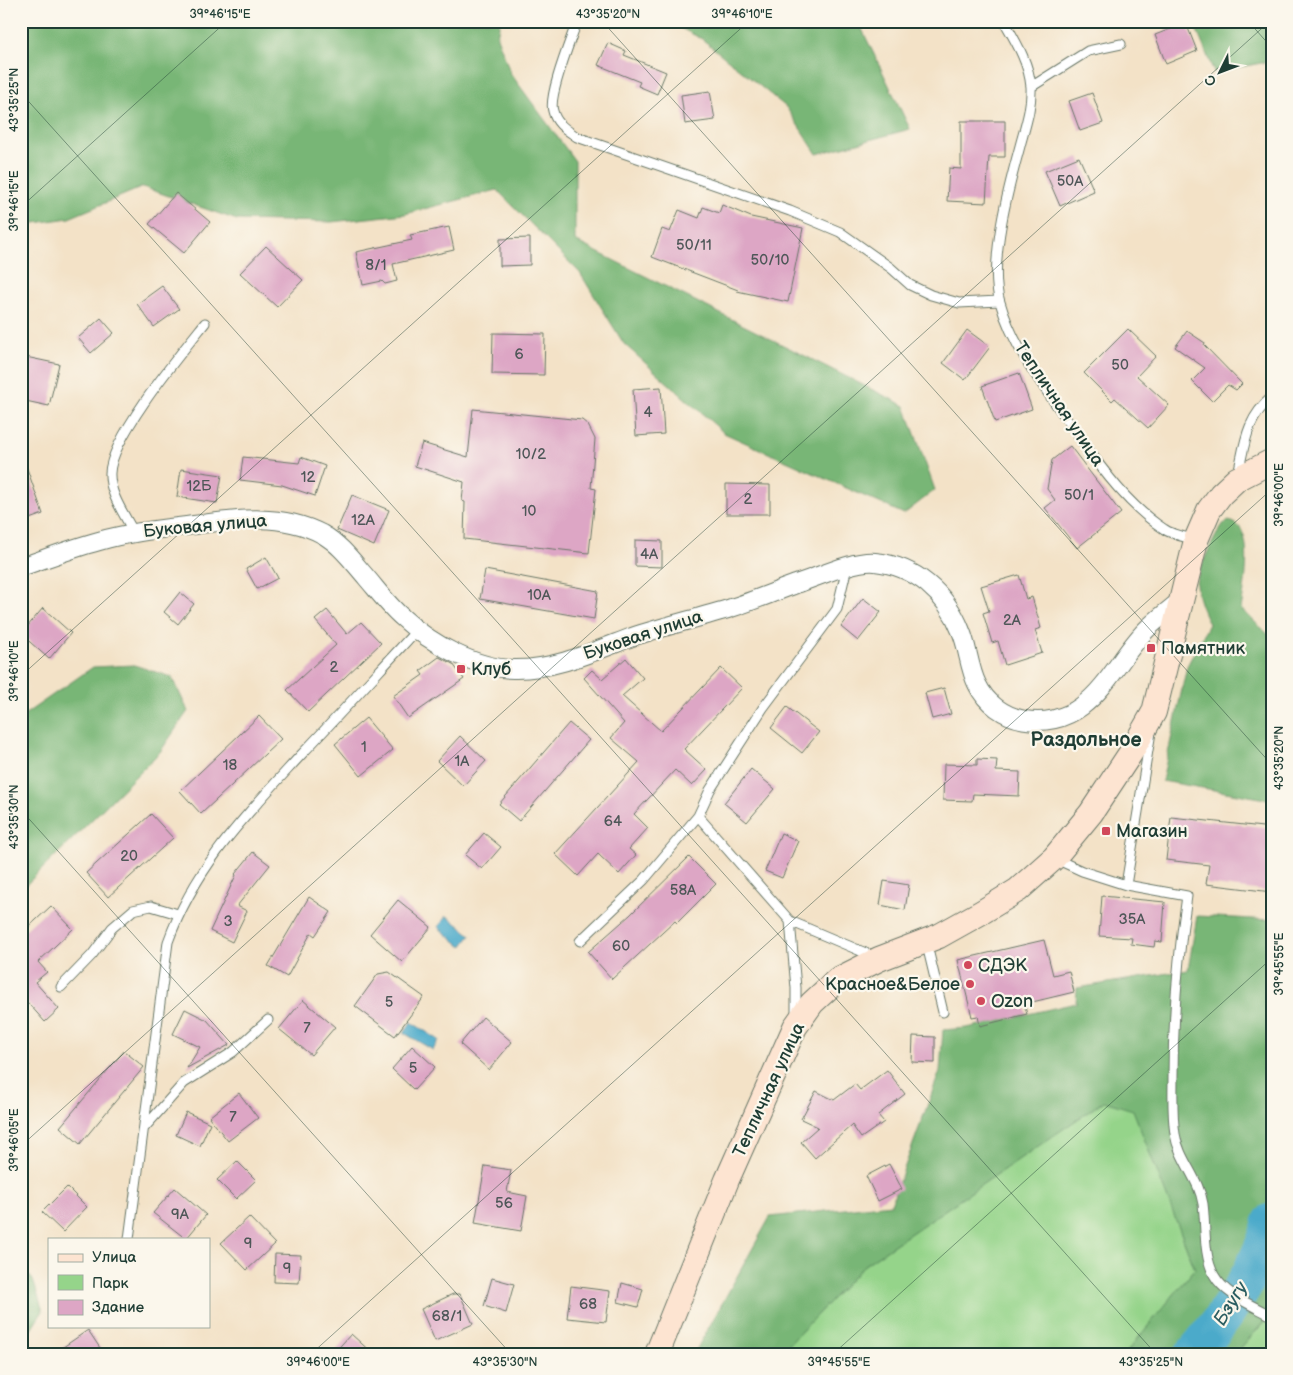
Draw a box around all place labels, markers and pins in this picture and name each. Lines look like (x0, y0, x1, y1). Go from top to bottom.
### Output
place label: Памятник (1161, 638, 1246, 659)
marker: Памятник (1145, 642, 1157, 654)
place label: Клуб (471, 659, 511, 680)
marker: Клуб (455, 663, 467, 675)
place label: Магазин (1116, 821, 1188, 842)
marker: Магазин (1100, 825, 1112, 837)
place label: СДЭК (978, 955, 1027, 976)
marker: СДЭК (962, 959, 974, 971)
place label: Красное&Белое (825, 974, 960, 995)
marker: Красное&Белое (964, 978, 976, 990)
place label: Ozon (991, 991, 1033, 1012)
marker: Ozon (975, 995, 987, 1007)

